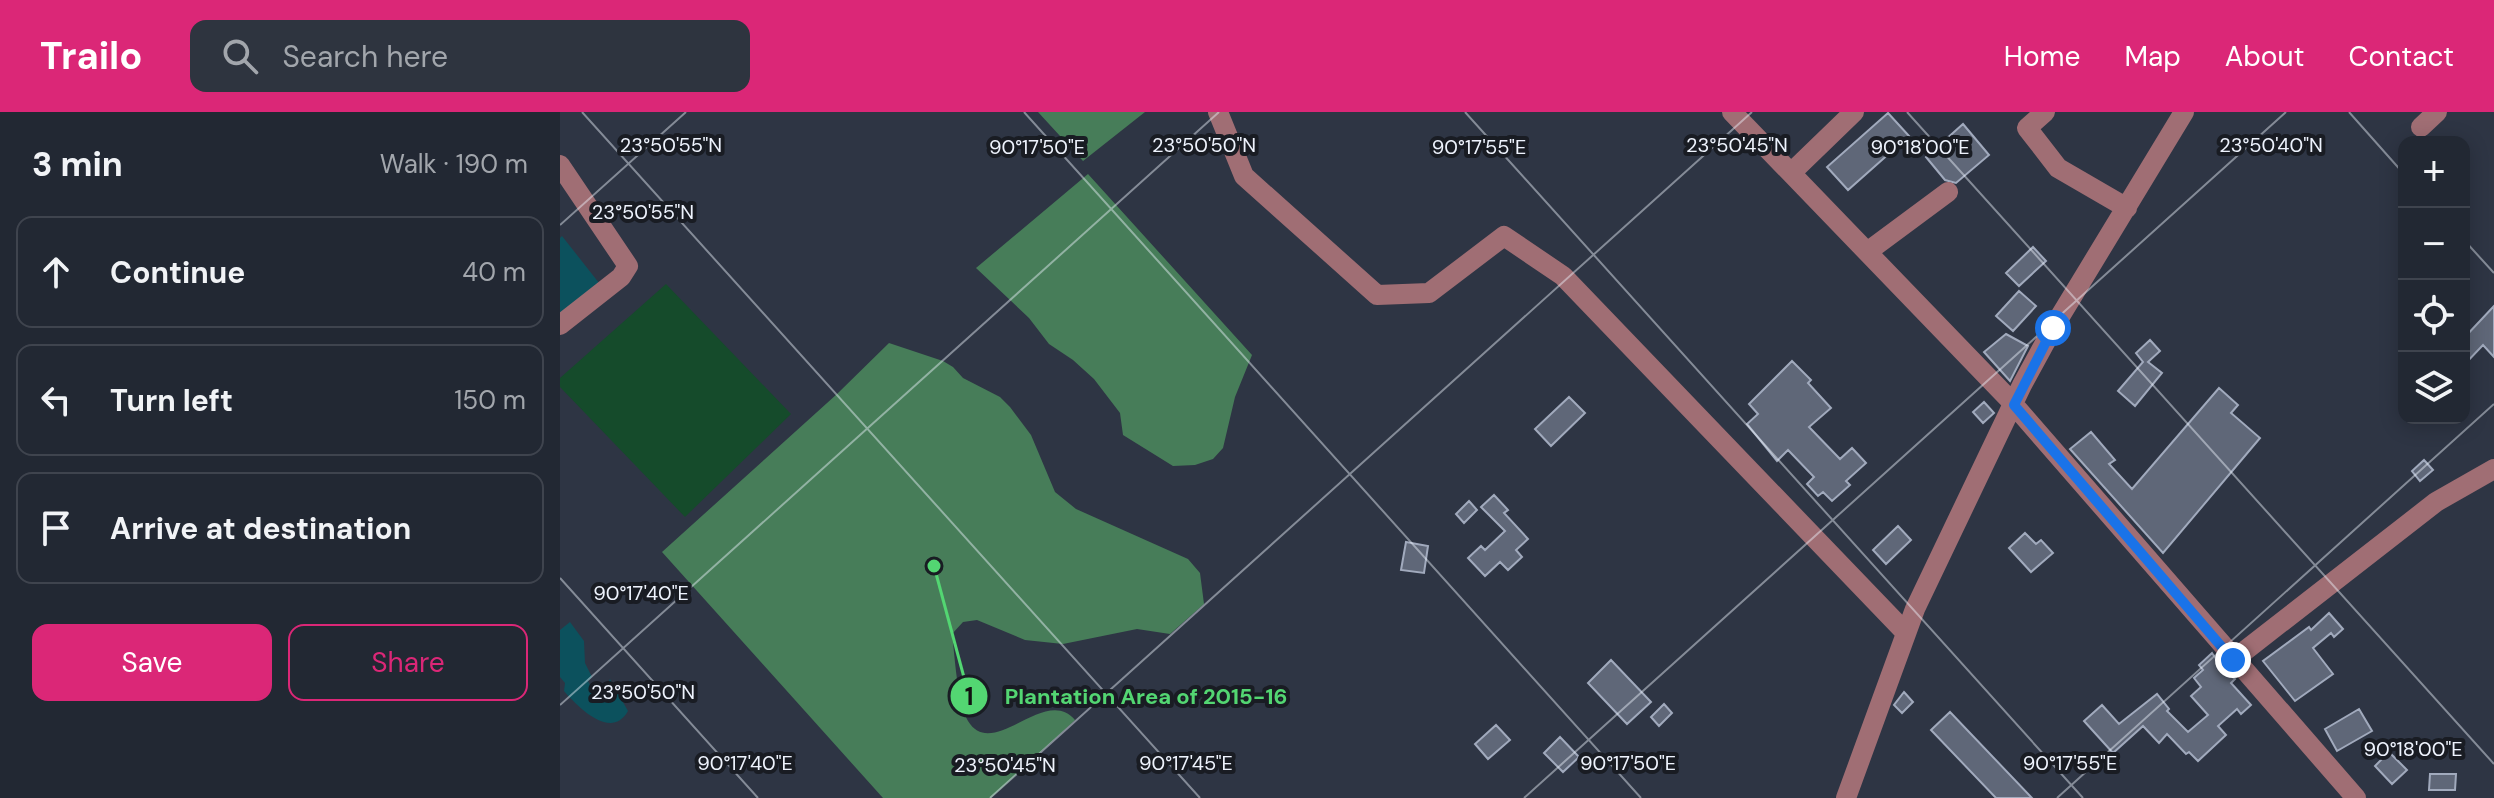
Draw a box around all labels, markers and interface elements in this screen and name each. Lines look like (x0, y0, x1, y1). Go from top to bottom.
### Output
search box (190, 20, 750, 92)
text: Trailo (40, 31, 142, 81)
icon: search (218, 34, 262, 78)
text: Search here (282, 37, 448, 76)
text: Home (2004, 38, 2080, 75)
text: Map (2124, 38, 2181, 75)
text: About (2225, 38, 2304, 75)
text: Contact (2348, 38, 2454, 75)
text: 23°50'55"N (620, 132, 722, 158)
text: 23°50'50"N (1152, 132, 1256, 158)
text: 23°50'45"N (1686, 132, 1788, 158)
text: 23°50'40"N (2219, 132, 2323, 158)
text: 90°17'50"E (989, 134, 1085, 160)
text: 90°17'55"E (1432, 134, 1526, 160)
text: 90°18'00"E (1870, 134, 1970, 160)
map controls (2398, 136, 2470, 424)
button: + (2398, 136, 2470, 208)
text: 3 min (32, 142, 123, 187)
text: Walk · 190 m (380, 147, 528, 181)
text: 23°50'55"N (592, 199, 694, 225)
button: − (2398, 208, 2470, 280)
icon: ahead (34, 250, 78, 294)
text: Continue (110, 253, 245, 292)
text: 40 m (462, 255, 526, 289)
button: locate (2398, 280, 2470, 352)
route start (2035, 310, 2071, 346)
button: layers (2398, 352, 2470, 424)
icon: left (34, 378, 78, 422)
text: Turn left (110, 381, 233, 420)
text: 150 m (454, 383, 526, 417)
icon: arrive (34, 506, 78, 550)
text: Arrive at destination (110, 509, 411, 548)
text: 90°17'40"E (593, 580, 689, 606)
button: Save (32, 624, 272, 701)
button: Share (288, 624, 528, 701)
route end (2215, 642, 2251, 678)
callout: Plantation Area of 2015-16 (949, 673, 1304, 719)
text: 23°50'50"N (591, 679, 695, 705)
text: 1 (965, 681, 973, 712)
text: Plantation Area of 2015-16 (1005, 682, 1287, 711)
text: 90°18'00"E (2363, 736, 2463, 762)
text: 90°17'40"E (697, 750, 793, 776)
text: 90°17'45"E (1139, 750, 1233, 776)
text: 90°17'50"E (1580, 750, 1676, 776)
text: 90°17'55"E (2023, 750, 2117, 776)
text: 23°50'45"N (954, 752, 1056, 778)

